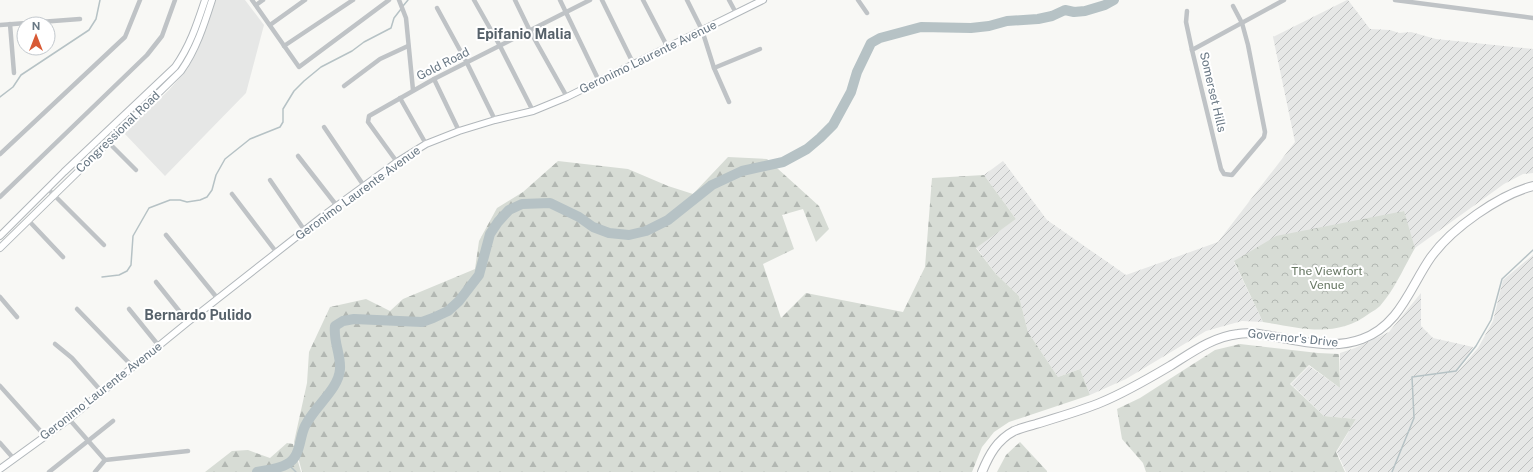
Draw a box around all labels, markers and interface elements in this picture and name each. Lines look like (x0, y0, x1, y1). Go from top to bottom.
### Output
north arrow (16, 16, 56, 56)
street label: Geronimo Laurente Avenue (577, 18, 719, 96)
text: N (32, 20, 40, 32)
district label: Epifanio Malia (477, 26, 571, 42)
street label: Gold Road (414, 45, 472, 83)
street label: Somerset Hills (1197, 50, 1229, 134)
street label: Congressional Road (73, 88, 163, 176)
street label: Geronimo Laurente Avenue (293, 143, 423, 243)
park label: The Viewfort Venue (1291, 264, 1363, 292)
district label: Bernardo Pulido (144, 307, 252, 323)
street label: Governor's Drive (1247, 326, 1339, 350)
street label: Geronimo Laurente Avenue (37, 339, 165, 443)

